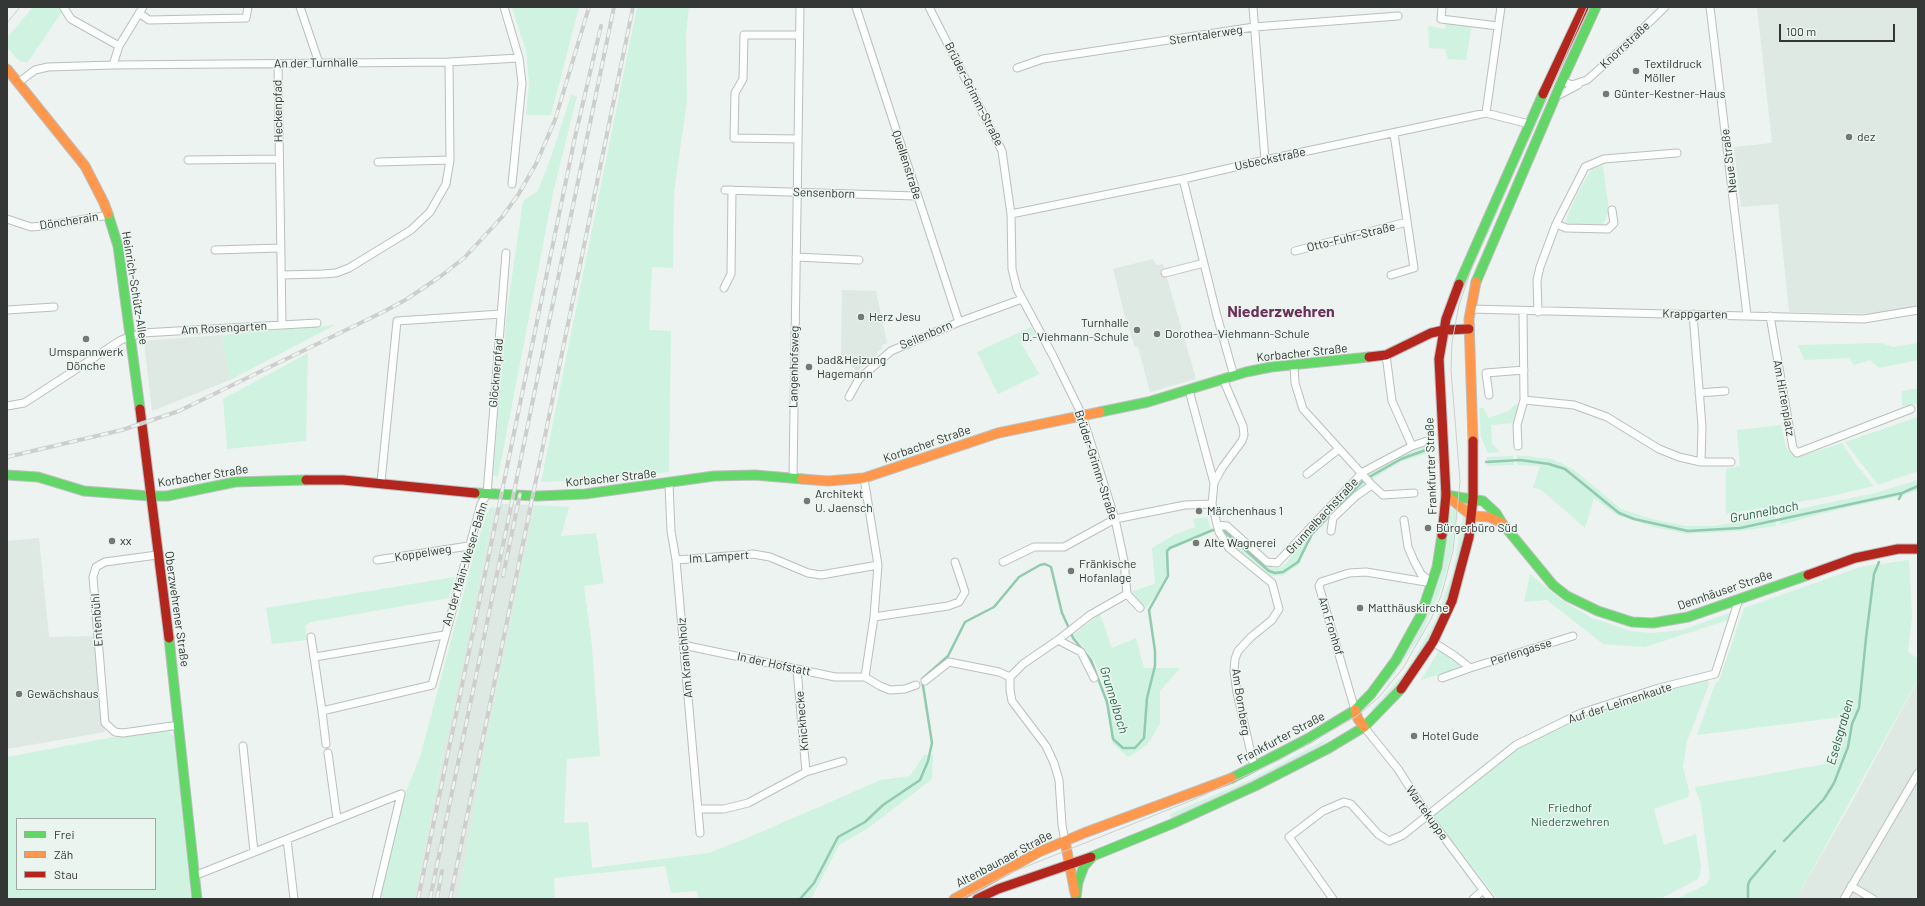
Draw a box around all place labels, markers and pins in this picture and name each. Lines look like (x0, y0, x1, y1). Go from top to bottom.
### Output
place label: Textildruck Möller (1644, 57, 1702, 85)
marker: Textildruck Möller (1631, 66, 1641, 76)
place label: Günter-Kestner-Haus (1614, 87, 1725, 101)
marker: Günter-Kestner-Haus (1601, 89, 1611, 99)
place label: dez (1857, 130, 1875, 144)
marker: dez (1844, 132, 1854, 142)
place label: Herz Jesu (869, 310, 921, 324)
marker: Herz Jesu (856, 312, 866, 322)
place label: Turnhalle D.-Viehmann-Schule (1022, 316, 1129, 344)
marker: Turnhalle D.-Viehmann-Schule (1132, 325, 1142, 335)
place label: Dorothea-Viehmann-Schule (1165, 327, 1310, 341)
marker: Dorothea-Viehmann-Schule (1152, 329, 1162, 339)
marker: Umspannwerk Dönche (81, 334, 91, 344)
place label: Umspannwerk Dönche (49, 345, 123, 373)
place label: bad&Heizung Hagemann (817, 353, 886, 381)
marker: bad&Heizung Hagemann (804, 362, 814, 372)
place label: Architekt U. Jaensch (815, 487, 873, 515)
marker: Architekt U. Jaensch (802, 496, 812, 506)
place label: Märchenhaus 1 (1207, 504, 1283, 518)
marker: Märchenhaus 1 (1194, 506, 1204, 516)
place label: Bürgerbüro Süd (1436, 521, 1518, 535)
marker: Bürgerbüro Süd (1423, 523, 1433, 533)
place label: xx (120, 534, 131, 548)
marker: xx (107, 536, 117, 546)
place label: Alte Wagnerei (1204, 536, 1276, 550)
marker: Alte Wagnerei (1191, 538, 1201, 548)
place label: Fränkische Hofanlage (1079, 557, 1136, 585)
marker: Fränkische Hofanlage (1066, 566, 1076, 576)
place label: Matthäuskirche (1368, 601, 1449, 615)
marker: Matthäuskirche (1355, 603, 1365, 613)
place label: Gewächshaus (27, 687, 98, 701)
marker: Gewächshaus (14, 689, 24, 699)
place label: Hotel Gude (1422, 729, 1479, 743)
marker: Hotel Gude (1409, 731, 1419, 741)

